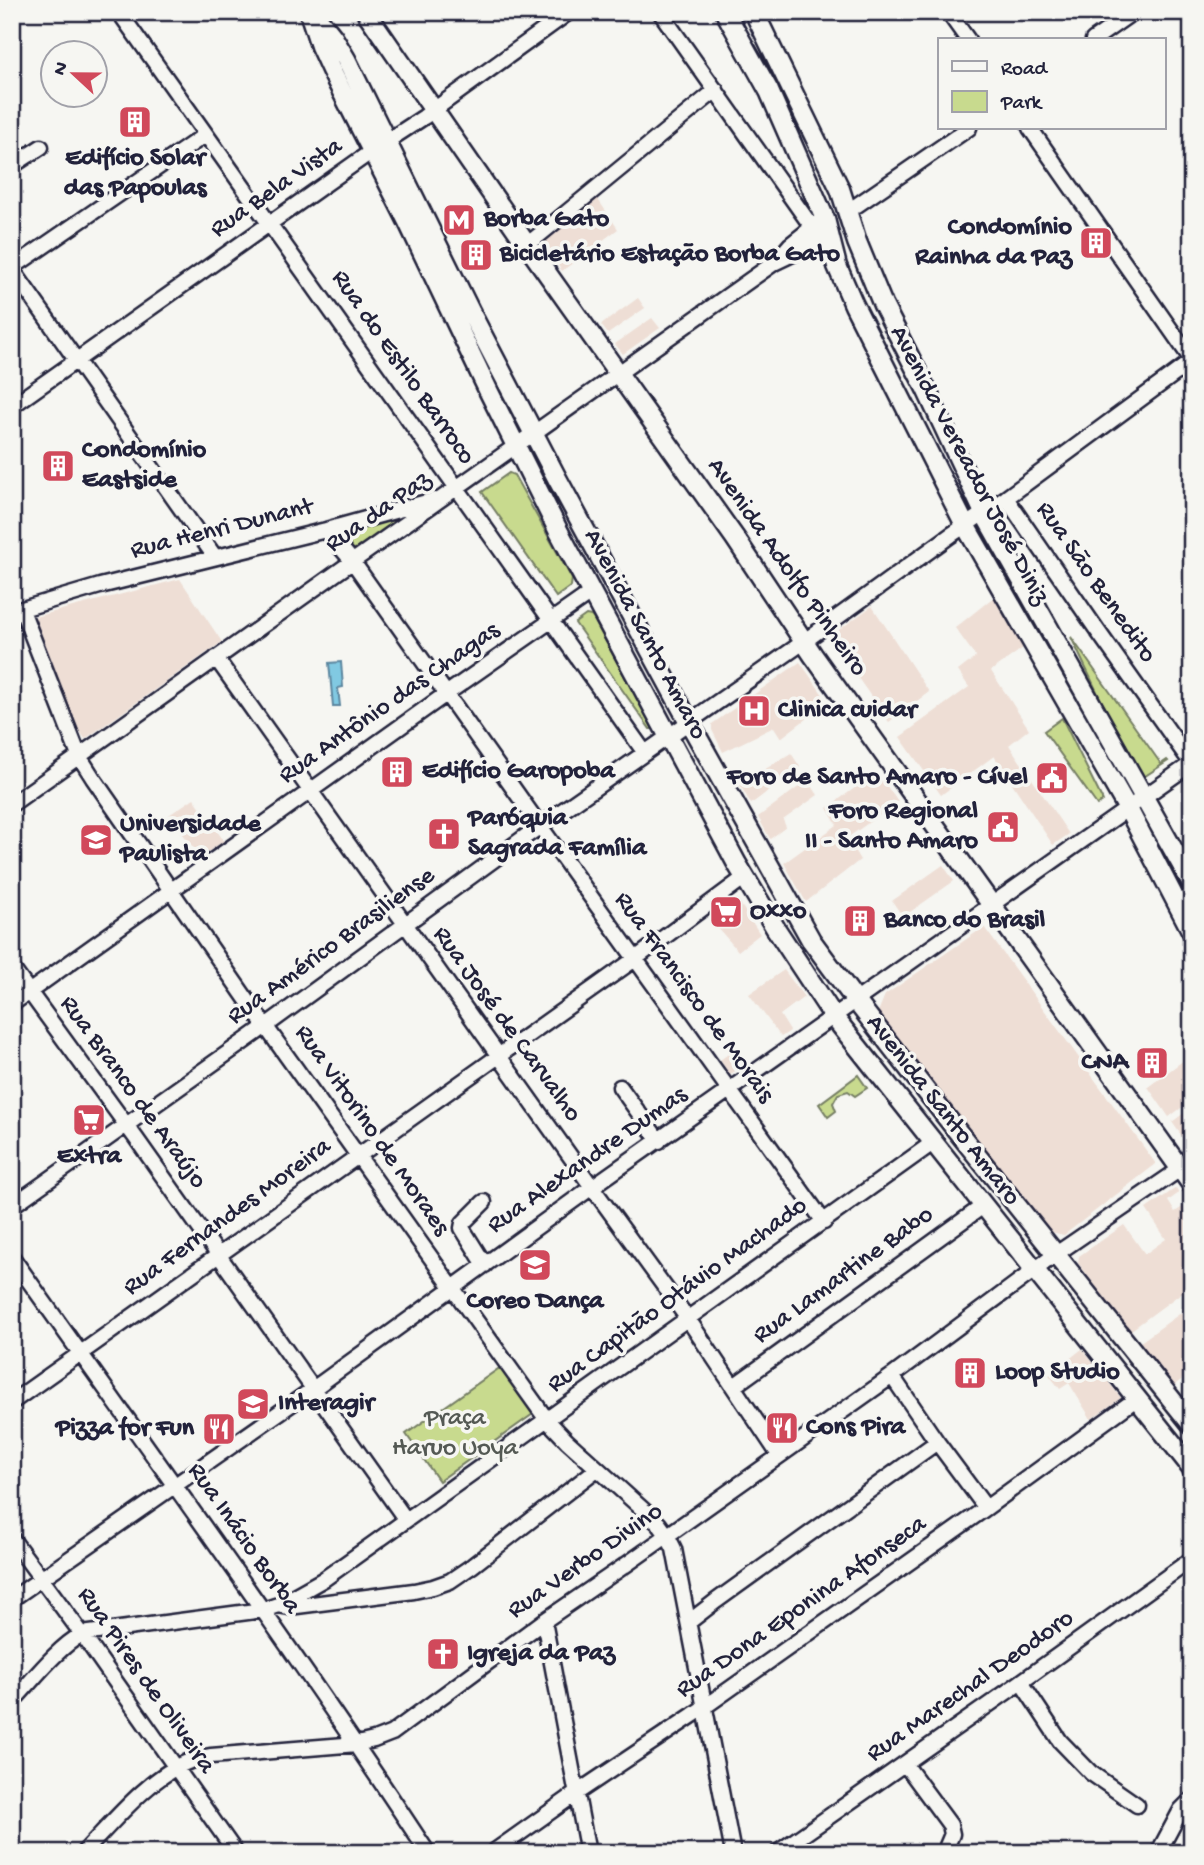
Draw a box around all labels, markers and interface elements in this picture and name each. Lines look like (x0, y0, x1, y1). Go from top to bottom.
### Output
north arrow (38, 38, 108, 108)
legend (938, 38, 1166, 130)
text: Road (1001, 58, 1049, 83)
text: N (48, 59, 74, 79)
text: Park (1000, 92, 1044, 117)
building icon: Edifício Solar das Papoulas (116, 103, 154, 141)
street label: Rua Bela Vista (205, 131, 350, 246)
place label: Edifício Solar das Papoulas (64, 144, 208, 205)
metro station icon: Borba Gato (440, 201, 478, 239)
place label: Borba Gato (483, 205, 610, 236)
place label: Condomínio Rainha da Paz (914, 213, 1074, 274)
building icon: Condomínio Rainha da Paz (1077, 224, 1115, 262)
building icon: Bicicletário Estação Borba Gato (457, 236, 495, 274)
place label: Bicicletário Estação Borba Gato (499, 240, 840, 271)
street label: Rua do Estilo Barroco (323, 265, 481, 471)
street label: Avenida Vereador José Diniz (881, 321, 1056, 612)
place label: Condomínio Eastside (82, 436, 207, 497)
building icon: Condomínio Eastside (39, 447, 77, 485)
street label: Avenida Adolfo Pinheiro (699, 453, 873, 683)
street label: Rua da Paz (320, 464, 439, 561)
street label: Rua Henri Dunant (128, 492, 319, 568)
street label: Rua São Benedito (1028, 496, 1162, 670)
street label: Avenida Santo Amaro (575, 524, 713, 746)
street label: Rua Antônio das Chagas (274, 615, 508, 792)
hospital icon: Clinica cuidar (735, 692, 773, 730)
place label: Clinica cuidar (778, 696, 919, 727)
building icon: Edifício Garopoba (378, 753, 416, 791)
place label: Edifício Garopoba (422, 757, 616, 788)
public building icon: Foro de Santo Amaro - Cível (1033, 759, 1071, 797)
place label: Foro de Santo Amaro - Cível (726, 763, 1028, 794)
place label: Foro Regional II - Santo Amaro (805, 797, 979, 858)
place label: Paróquia Sagrada Família (466, 804, 648, 865)
public building icon: Foro Regional II - Santo Amaro (984, 808, 1022, 846)
place label: Universidade Paulista (118, 810, 262, 871)
church icon: Paróquia Sagrada Família (425, 815, 463, 853)
school or university icon: Universidade Paulista (77, 821, 115, 859)
street label: Rua Américo Brasiliense (222, 861, 442, 1033)
street label: Rua Francisco de Morais (606, 886, 781, 1111)
supermarket icon: Oxxo (707, 893, 745, 931)
place label: Oxxo (750, 897, 807, 928)
building icon: Banco do Brasil (841, 902, 879, 940)
place label: Banco do Brasil (883, 906, 1046, 937)
street label: Rua José de Carvalho (425, 921, 587, 1129)
street label: Rua Branco de Araújo (52, 990, 212, 1196)
street label: Avenida Santo Amaro (858, 1009, 1026, 1213)
street label: Rua Vitorino de Moraes (286, 1020, 456, 1244)
building icon: CNA (1133, 1044, 1171, 1082)
place label: CNA (1082, 1048, 1130, 1079)
street label: Rua Alexandre Dumas (482, 1080, 695, 1242)
supermarket icon: Extra (70, 1101, 108, 1139)
street label: Rua Fernandes Moreira (118, 1131, 339, 1304)
place label: Extra (57, 1142, 123, 1173)
street label: Rua Capitão Otávio Machado (542, 1191, 814, 1401)
street label: Rua Lamartine Babo (748, 1200, 940, 1352)
school or university icon: Coreo Dança (516, 1246, 554, 1284)
place label: Coreo Dança (467, 1287, 605, 1318)
building icon: Loop Studio (951, 1354, 989, 1392)
place label: Loop Studio (995, 1358, 1120, 1389)
school or university icon: Interagir (234, 1385, 272, 1423)
place label: Interagir (278, 1389, 377, 1420)
park label: Praça Haruo Uoya (392, 1404, 520, 1465)
restaurant icon: Cons Pira (763, 1409, 801, 1447)
restaurant icon: Pizza for Fun (200, 1410, 238, 1448)
place label: Cons Pira (806, 1413, 907, 1444)
place label: Pizza for Fun (54, 1414, 195, 1445)
street label: Rua Inácio Borba (179, 1457, 308, 1622)
street label: Rua Verbo Divino (502, 1497, 670, 1627)
street label: Rua Dona Eponina Afonseca (671, 1509, 934, 1706)
street label: Rua Pires de Oliveira (69, 1582, 222, 1782)
street label: Rua Marechal Deodoro (861, 1604, 1081, 1770)
church icon: Igreja da Paz (424, 1635, 462, 1673)
place label: Igreja da Paz (467, 1639, 616, 1670)

